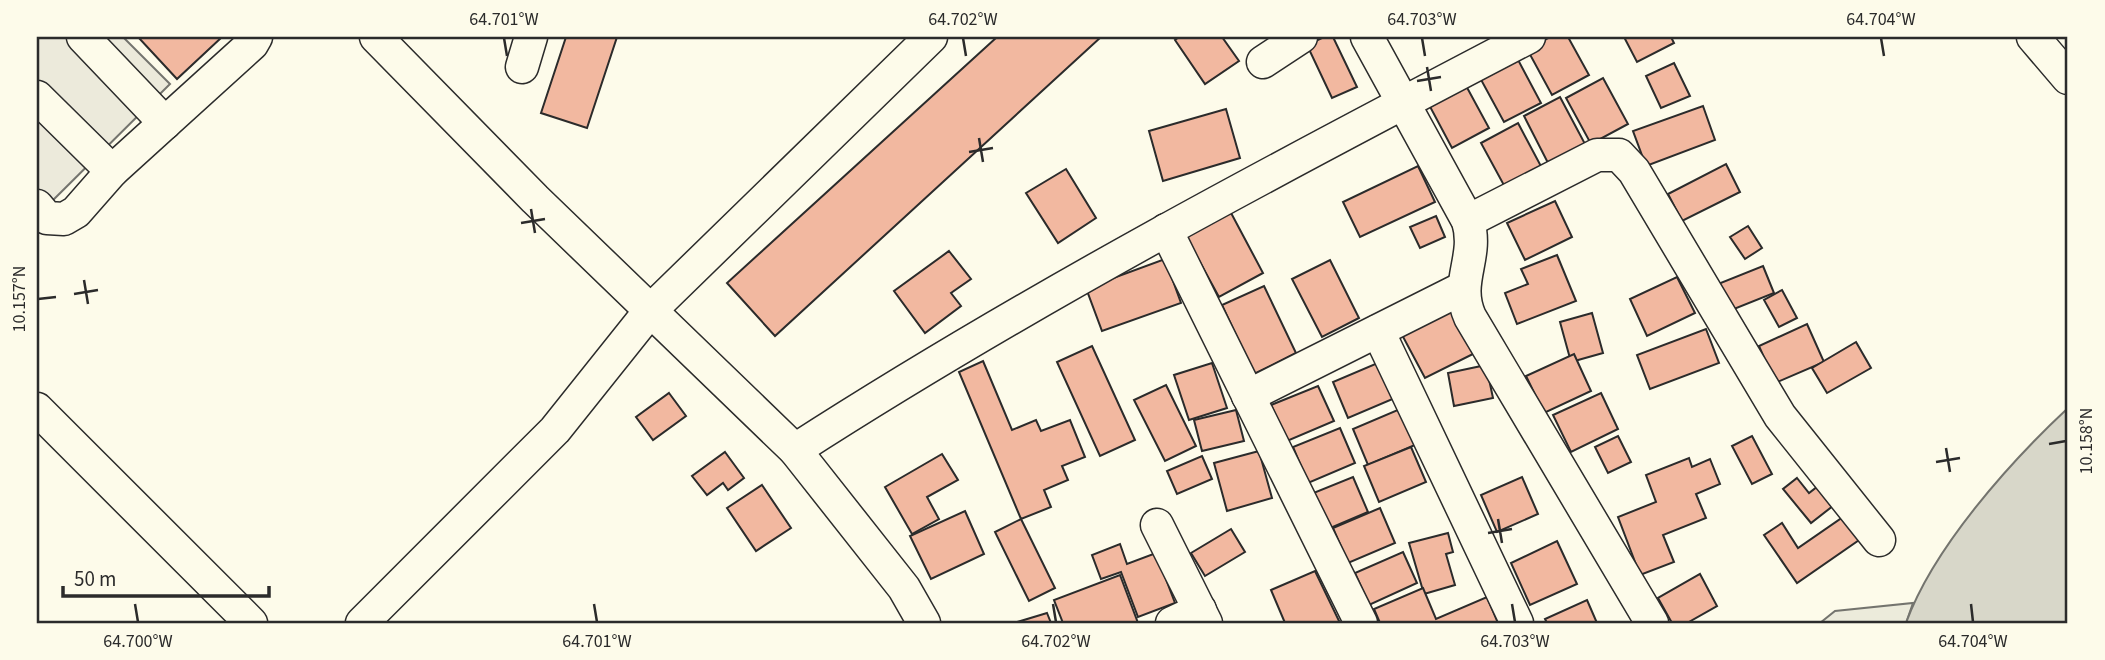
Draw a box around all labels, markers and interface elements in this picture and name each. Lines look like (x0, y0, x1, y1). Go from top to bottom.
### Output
text: 64.701°W (469, 7, 539, 32)
text: 64.702°W (928, 7, 998, 32)
text: 64.703°W (1387, 7, 1457, 32)
text: 64.704°W (1846, 7, 1916, 32)
text: 10.157°N (7, 266, 32, 332)
text: 10.158°N (2074, 408, 2099, 474)
scale bar (63, 555, 270, 599)
text: 50 m (74, 564, 116, 594)
text: 64.700°W (103, 629, 173, 654)
text: 64.701°W (562, 629, 632, 654)
text: 64.702°W (1021, 629, 1091, 654)
text: 64.703°W (1480, 629, 1550, 654)
text: 64.704°W (1938, 629, 2008, 654)

